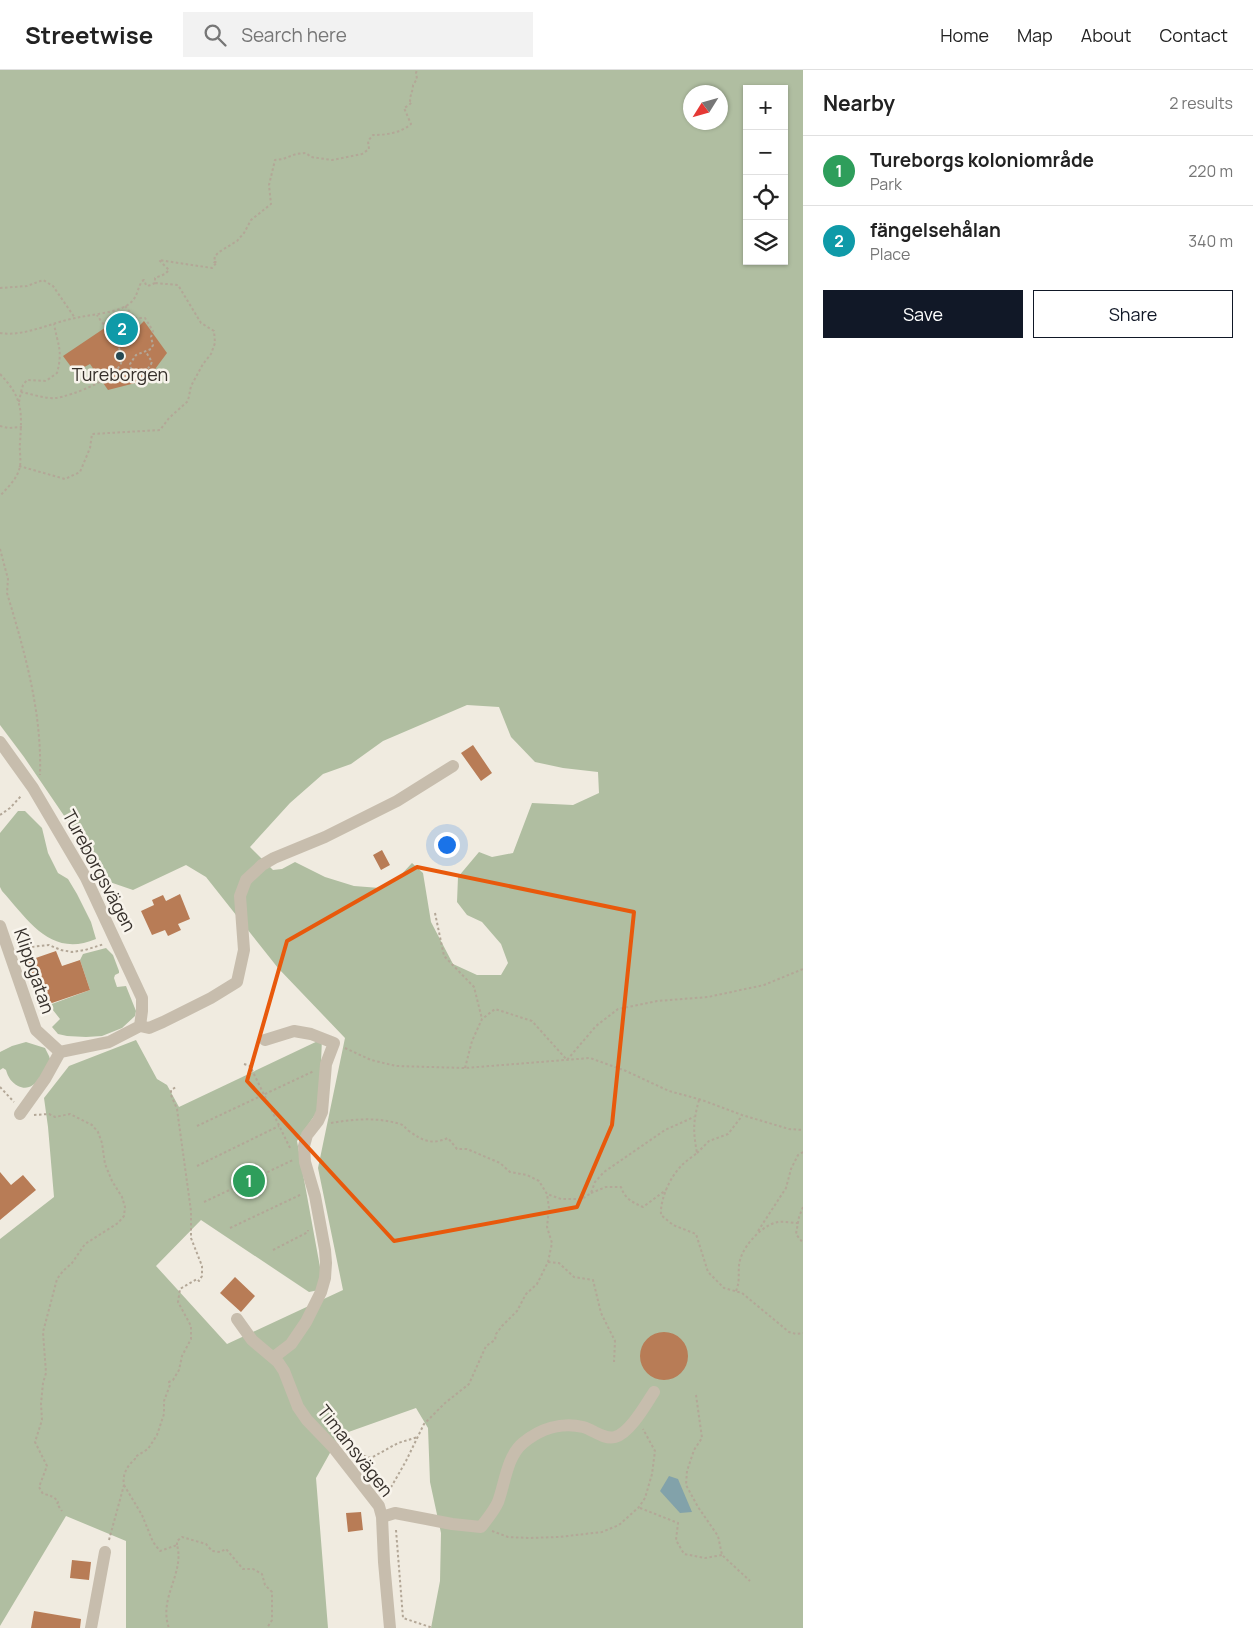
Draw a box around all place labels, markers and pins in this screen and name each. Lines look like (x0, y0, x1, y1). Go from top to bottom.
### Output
pin: 2 (106, 310, 138, 348)
marker: Tureborgen (114, 350, 126, 362)
place label: Tureborgen (72, 362, 168, 386)
pin: 1 (233, 1162, 265, 1200)

